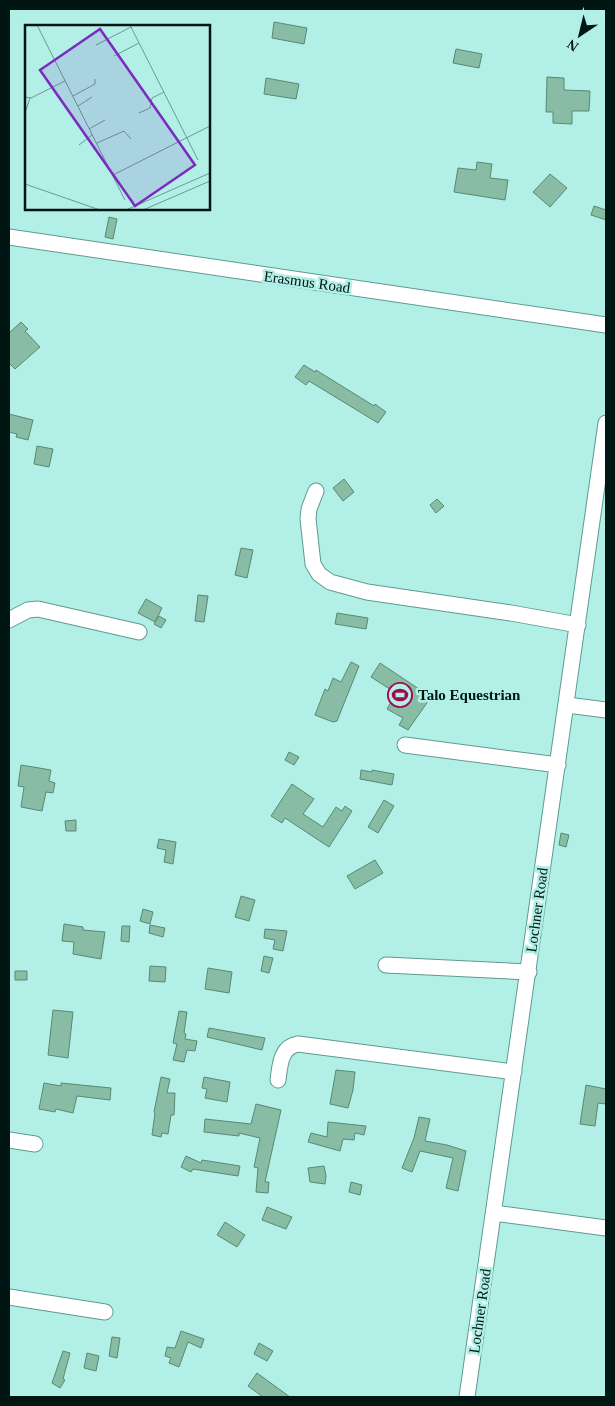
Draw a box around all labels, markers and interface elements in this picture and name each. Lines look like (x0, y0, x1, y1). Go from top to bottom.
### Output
north arrow (555, 10, 605, 60)
inset map (25, 25, 210, 210)
text: N (564, 36, 581, 54)
street label: Erasmus Road (263, 268, 352, 296)
sports icon: Talo Equestrian (387, 682, 413, 708)
place label: Talo Equestrian (418, 687, 521, 703)
street label: Lochner Road (523, 866, 551, 953)
street label: Lochner Road (466, 1267, 494, 1354)

